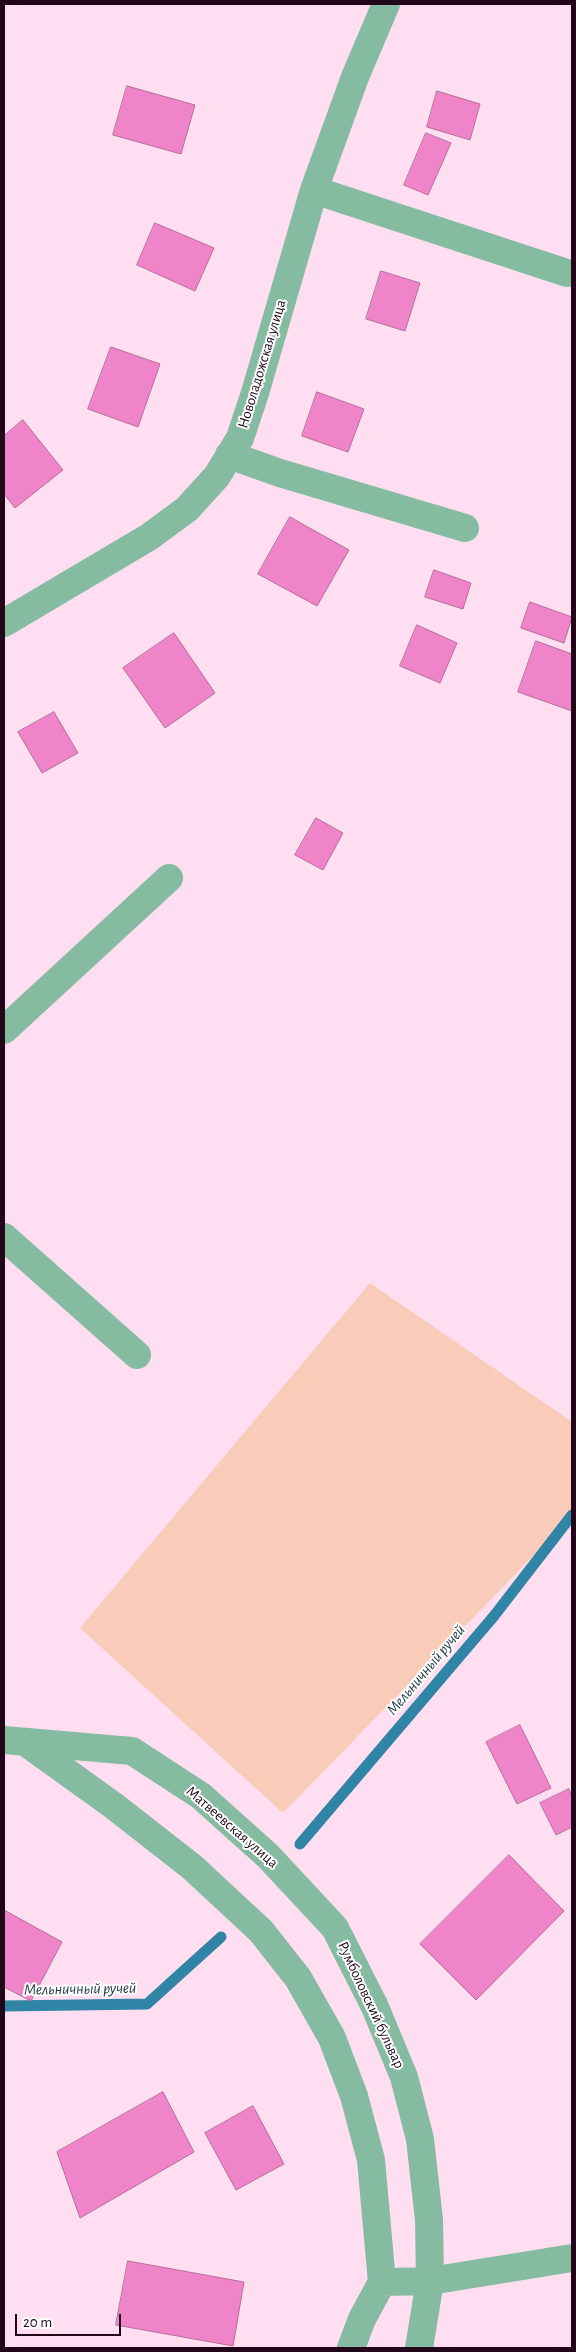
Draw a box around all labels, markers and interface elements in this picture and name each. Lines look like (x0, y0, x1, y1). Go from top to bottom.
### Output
street label: Новоладожская улица (234, 297, 290, 431)
water label: Мельничный ручей (383, 1621, 469, 1719)
street label: Матвеевская улица (182, 1782, 282, 1872)
street label: Румболовский бульвар (334, 1939, 408, 2071)
water label: Мельничный ручей (24, 1978, 136, 2000)
scale bar (18, 2304, 124, 2336)
text: 20 m (23, 2315, 52, 2330)

